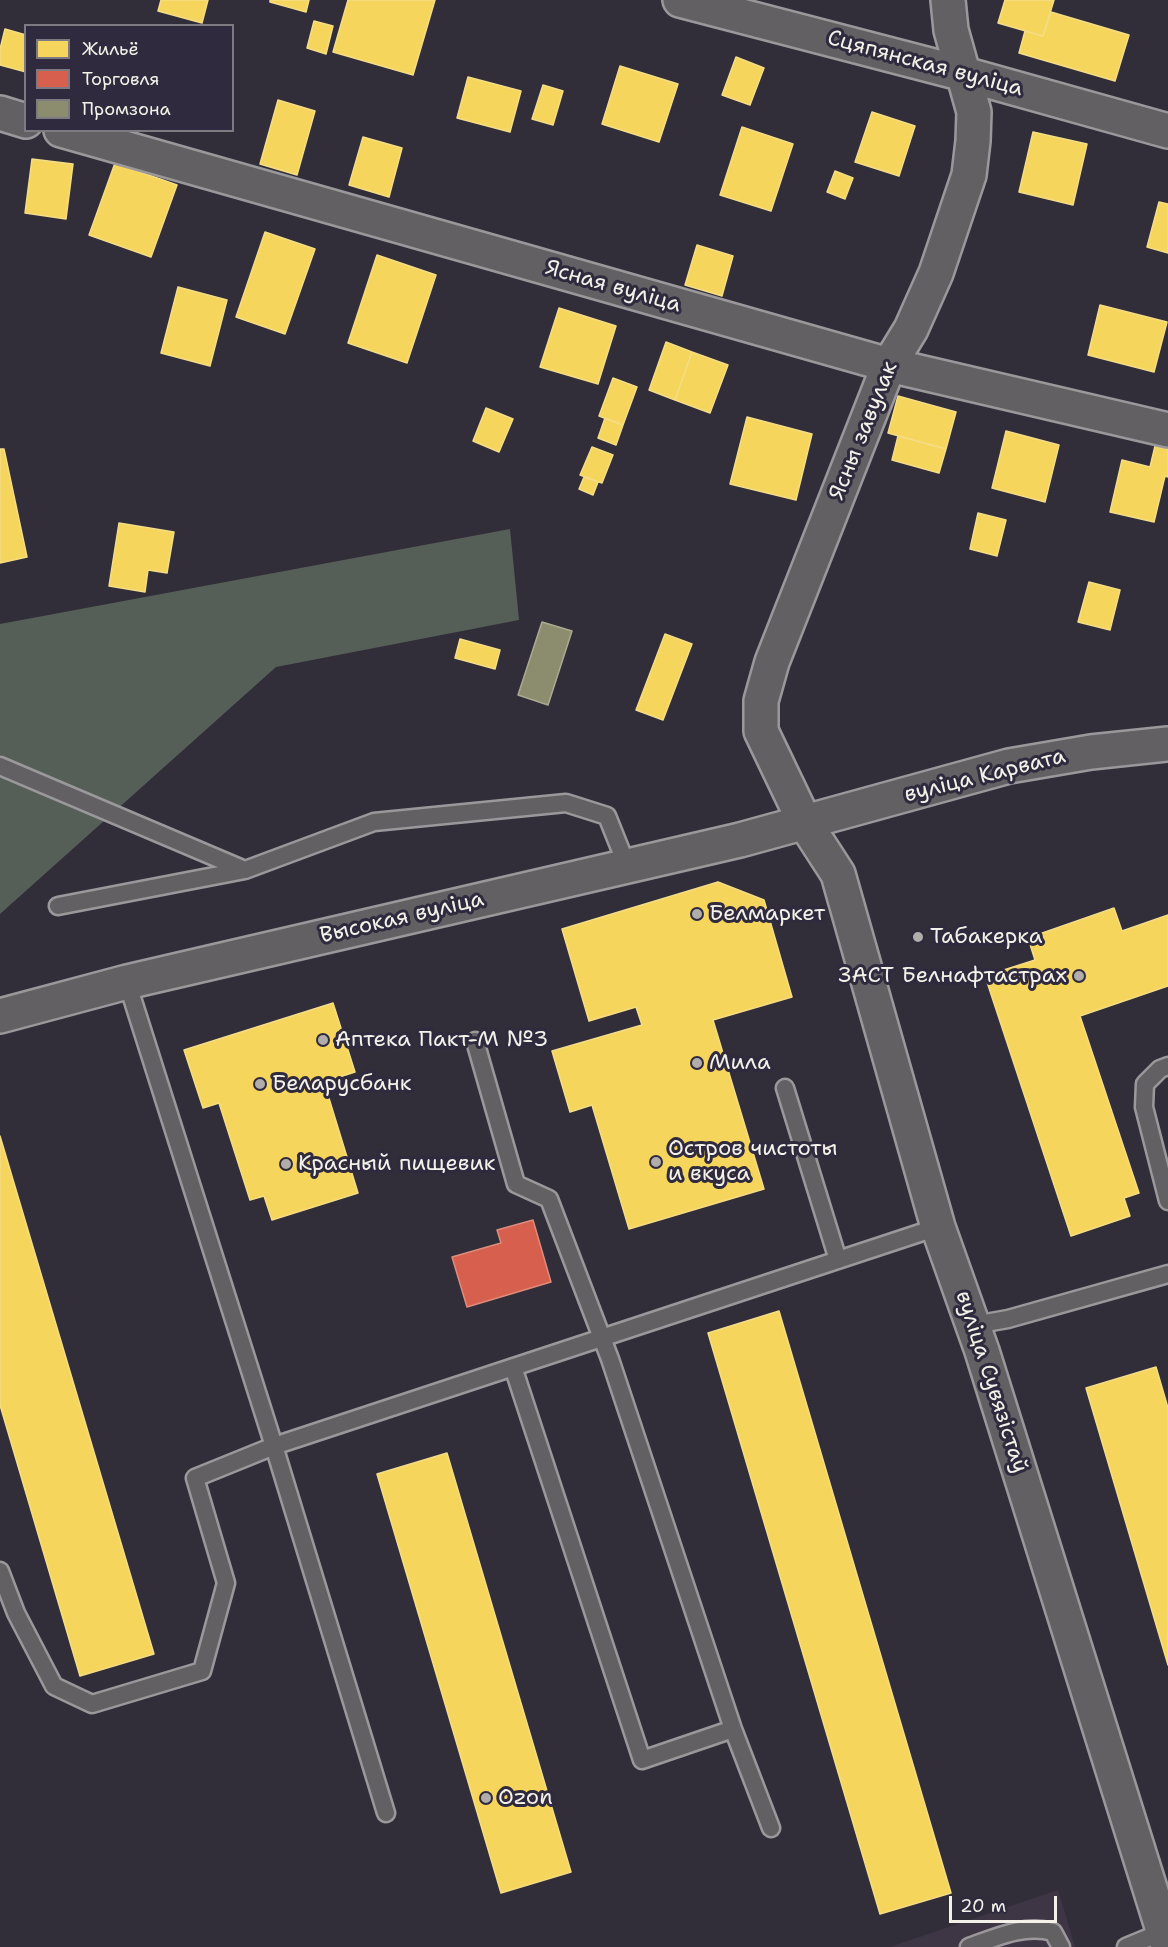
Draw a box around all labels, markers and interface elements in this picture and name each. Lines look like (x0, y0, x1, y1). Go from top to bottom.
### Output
legend (24, 24, 234, 132)
street label: Сцяпянская вуліца (824, 25, 1026, 103)
text: Жильё (82, 37, 139, 61)
text: Торговля (82, 67, 160, 91)
text: Промзона (82, 97, 171, 121)
street label: Ясная вуліца (542, 255, 684, 319)
street label: Ясны завулак (824, 358, 904, 504)
street label: вуліца Карвата (902, 743, 1068, 809)
street label: Высокая вуліца (318, 886, 486, 950)
place label: Белмаркет (709, 901, 825, 927)
marker: Белмаркет (690, 907, 704, 921)
place label: Табакерка (930, 924, 1042, 950)
marker: Табакерка (911, 930, 925, 944)
place label: ЗАСТ Белнафтастрах (838, 963, 1067, 989)
marker: ЗАСТ Белнафтастрах (1072, 969, 1086, 983)
place label: Аптека Пакт-М №3 (335, 1027, 548, 1053)
marker: Аптека Пакт-М №3 (316, 1033, 330, 1047)
place label: Мила (709, 1050, 771, 1076)
marker: Мила (690, 1056, 704, 1070)
place label: Беларусбанк (272, 1071, 411, 1097)
marker: Беларусбанк (253, 1077, 267, 1091)
place label: Остров чистоты и вкуса (668, 1136, 837, 1188)
place label: Красный пищевик (298, 1151, 496, 1177)
marker: Остров чистоты и вкуса (649, 1155, 663, 1169)
marker: Красный пищевик (279, 1157, 293, 1171)
street label: вуліца Сувязістаў (949, 1288, 1033, 1476)
place label: Ozon (498, 1785, 553, 1811)
marker: Ozon (479, 1791, 493, 1805)
scale bar (952, 1884, 1060, 1922)
text: 20 m (960, 1894, 1006, 1918)

